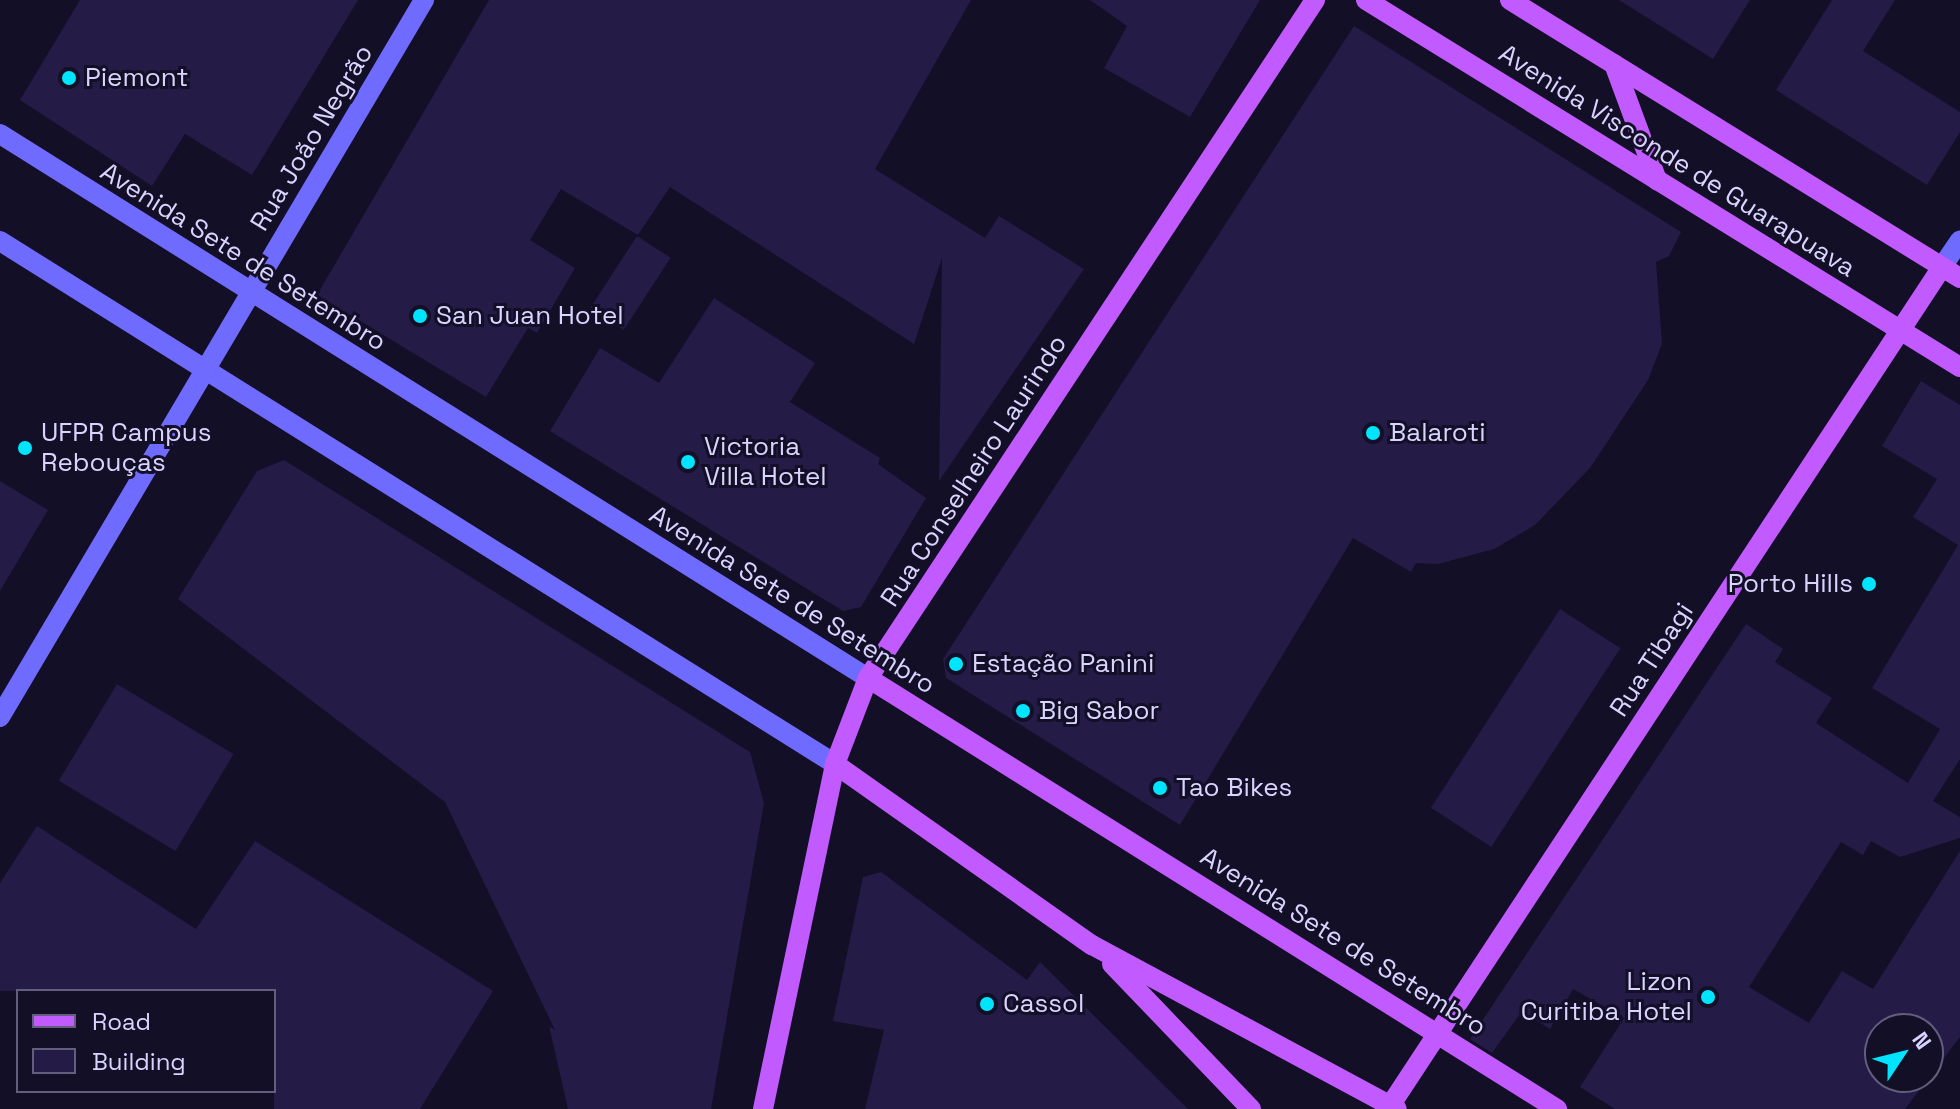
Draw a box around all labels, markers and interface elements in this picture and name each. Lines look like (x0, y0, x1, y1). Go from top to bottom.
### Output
street label: Avenida Visconde de Guarapuava (1493, 38, 1861, 284)
street label: Rua João Negrão (244, 39, 380, 237)
place label: Piemont (85, 62, 188, 94)
marker: Piemont (60, 69, 78, 87)
street label: Avenida Sete de Setembro (94, 156, 392, 358)
place label: San Juan Hotel (436, 300, 624, 332)
marker: San Juan Hotel (411, 307, 429, 325)
street label: Rua Conselheiro Laurindo (874, 329, 1074, 613)
place label: UFPR Campus Rebouças (41, 417, 211, 478)
place label: Balaroti (1389, 417, 1486, 449)
marker: Balaroti (1364, 424, 1382, 442)
place label: Victoria Villa Hotel (704, 431, 827, 492)
marker: UFPR Campus Rebouças (16, 439, 34, 457)
marker: Victoria Villa Hotel (679, 453, 697, 471)
street label: Avenida Sete de Setembro (643, 499, 941, 701)
place label: Porto Hills (1728, 568, 1853, 600)
marker: Porto Hills (1860, 575, 1878, 593)
street label: Rua Tibagi (1604, 597, 1700, 723)
place label: Estação Panini (972, 648, 1154, 680)
marker: Estação Panini (947, 655, 965, 673)
place label: Big Sabor (1039, 695, 1159, 727)
marker: Big Sabor (1014, 702, 1032, 720)
place label: Tao Bikes (1176, 772, 1292, 804)
marker: Tao Bikes (1151, 779, 1169, 797)
street label: Avenida Sete de Setembro (1194, 841, 1492, 1043)
place label: Lizon Curitiba Hotel (1521, 966, 1692, 1028)
place label: Cassol (1003, 988, 1084, 1020)
marker: Lizon Curitiba Hotel (1699, 988, 1717, 1006)
legend (16, 989, 276, 1093)
marker: Cassol (978, 995, 996, 1013)
text: Road (92, 1006, 151, 1037)
north arrow (1864, 1013, 1944, 1093)
text: N (1906, 1026, 1938, 1054)
text: Building (92, 1046, 186, 1077)

